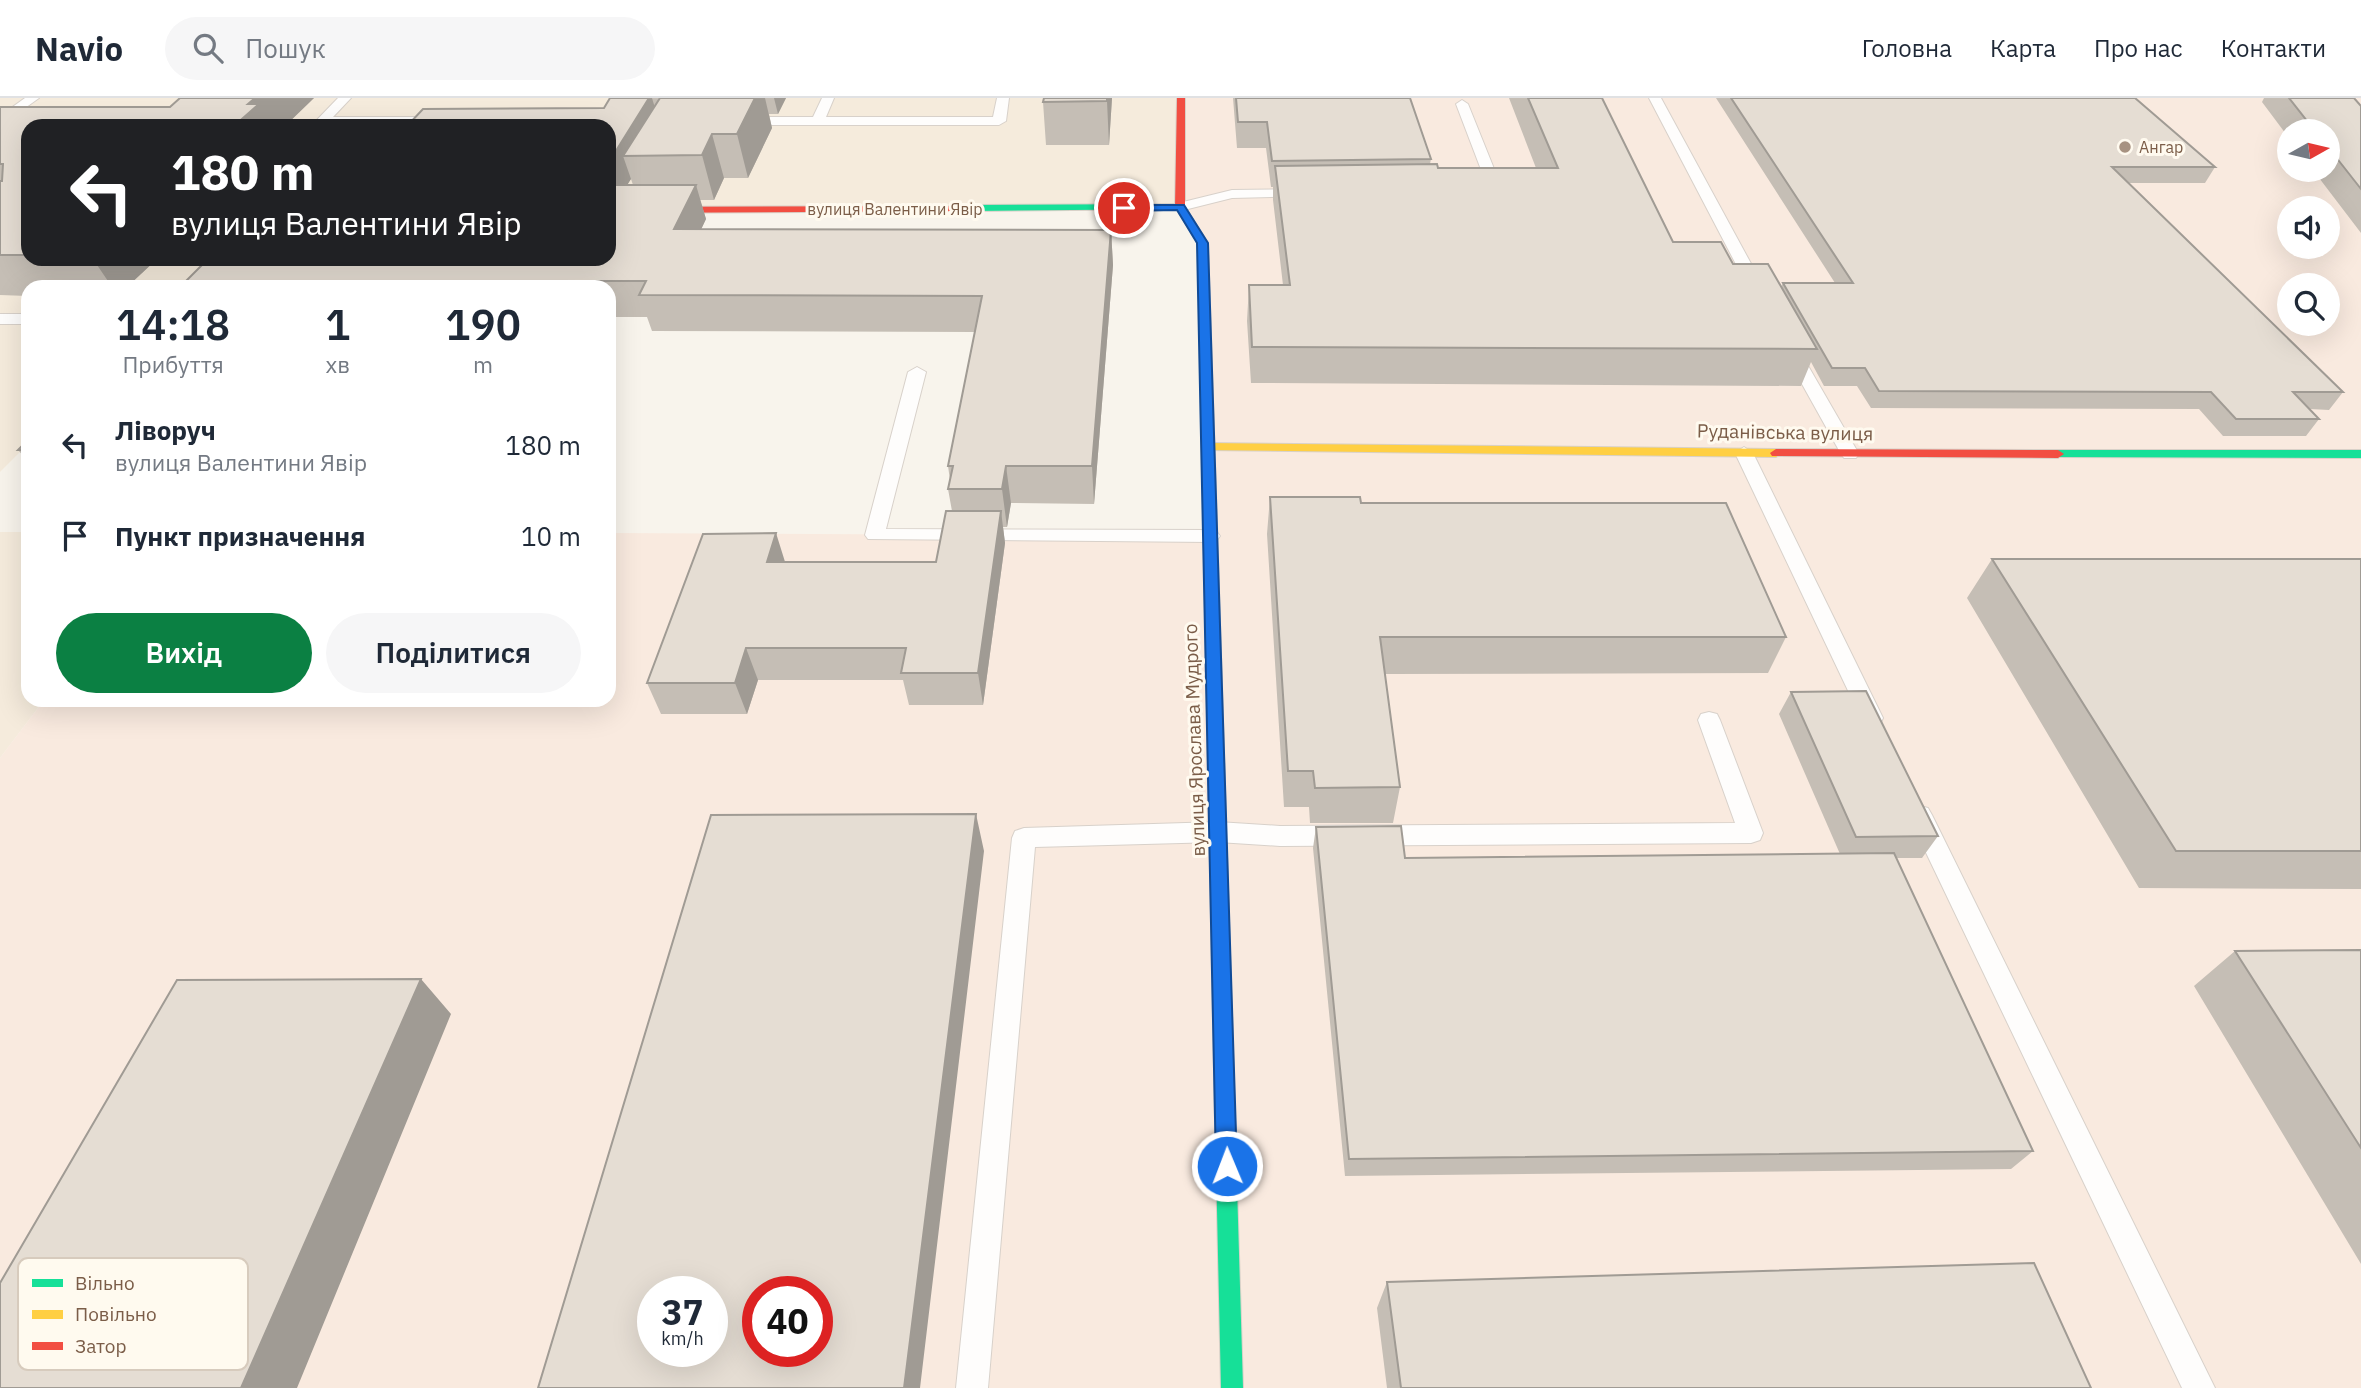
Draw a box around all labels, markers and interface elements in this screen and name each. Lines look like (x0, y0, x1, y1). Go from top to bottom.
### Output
search box (165, 17, 655, 80)
text: Navio (35, 27, 123, 70)
icon: search (189, 29, 227, 67)
text: Пошук (245, 31, 326, 65)
text: Головна (1862, 32, 1952, 64)
text: Карта (1990, 32, 2056, 64)
text: Про нас (2094, 32, 2183, 64)
text: Контакти (2221, 32, 2326, 64)
north arrow (2277, 119, 2340, 182)
map controls (2277, 119, 2340, 336)
place label: Ангар (2139, 137, 2183, 157)
marker: Ангар (2117, 139, 2133, 155)
text: 180 m (171, 140, 315, 203)
icon: left (56, 147, 147, 238)
pin (1094, 178, 1154, 238)
icon: arrive (1105, 189, 1143, 227)
button: sound (2277, 196, 2340, 259)
street label: вулиця Валентини Явір (807, 199, 983, 219)
text: вулиця Валентини Явір (171, 202, 522, 244)
button: search (2277, 273, 2340, 336)
text: 14:18 (116, 297, 230, 352)
text: 1 (325, 297, 350, 352)
text: 190 (445, 297, 521, 352)
text: Прибуття (122, 349, 224, 379)
text: хв (326, 349, 350, 379)
text: m (473, 349, 493, 379)
text: Ліворуч (115, 413, 216, 447)
street label: Руданівська вулиця (1697, 418, 1873, 446)
icon: left (56, 426, 94, 464)
text: 180 m (505, 428, 581, 462)
text: вулиця Валентини Явір (115, 447, 367, 477)
icon: arrive (56, 517, 94, 555)
text: Пункт призначення (115, 519, 365, 553)
text: 10 m (521, 519, 581, 553)
button: Вихід (56, 613, 312, 693)
button: Поділитися (326, 613, 581, 693)
street label: вулиця Ярослава Мудрого (1178, 623, 1210, 857)
position arrow (1190, 1129, 1264, 1203)
legend (18, 1258, 248, 1370)
text: Вільно (75, 1271, 135, 1295)
speed limit sign: 40 (742, 1276, 833, 1367)
text: 37 (661, 1289, 704, 1335)
text: Повільно (75, 1302, 157, 1326)
text: km/h (661, 1327, 704, 1350)
text: Затор (75, 1334, 126, 1358)

